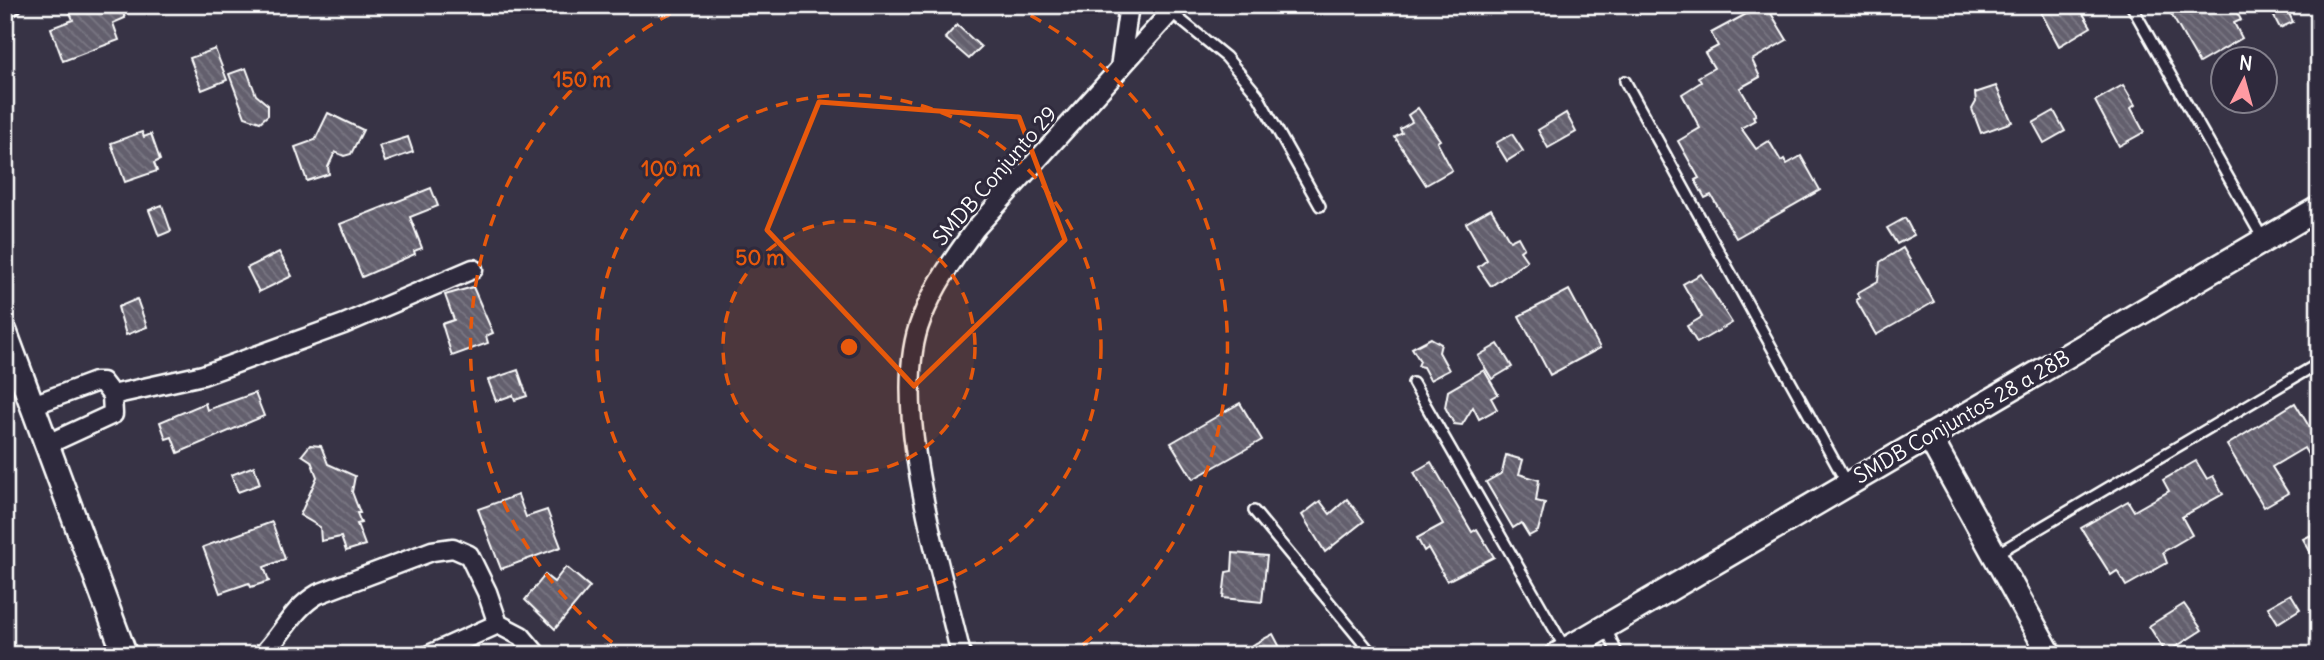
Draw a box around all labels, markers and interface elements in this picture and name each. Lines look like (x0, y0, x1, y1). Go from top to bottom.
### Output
north arrow (2208, 46, 2278, 116)
text: N (2238, 50, 2254, 76)
text: 150 m (553, 66, 611, 93)
street label: SMDB Conjunto 29 (927, 100, 1063, 251)
text: 100 m (641, 155, 701, 182)
text: 50 m (735, 244, 785, 271)
centre of rings (837, 335, 861, 359)
street label: SMDB Conjuntos 28 a 28B (1849, 344, 2075, 490)

